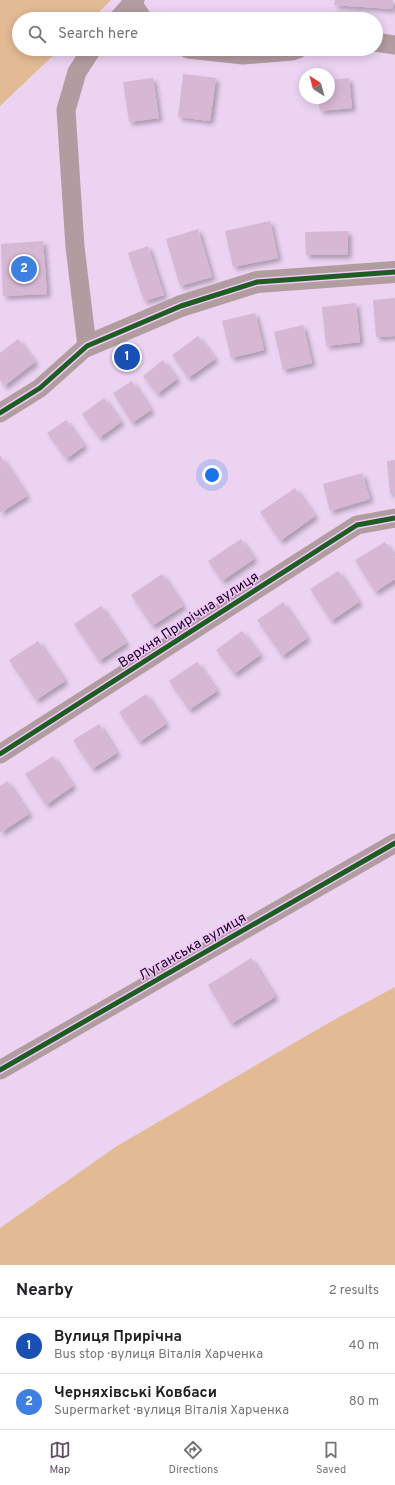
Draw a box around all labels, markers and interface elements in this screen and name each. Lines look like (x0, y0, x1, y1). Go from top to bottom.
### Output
search box (12, 12, 383, 56)
icon: search (26, 23, 48, 45)
text: Search here (58, 25, 138, 44)
north arrow (299, 68, 335, 104)
pin: 2 (11, 254, 37, 284)
pin: 1 (114, 342, 140, 372)
your location (202, 465, 222, 485)
street label: Верхня Прирічна вулиця (115, 568, 262, 672)
street label: Луганська вулиця (136, 910, 250, 985)
text: Nearby (16, 1280, 73, 1302)
text: 2 results (329, 1283, 379, 1299)
text: Вулиця Прирічна (54, 1328, 182, 1347)
text: 1 (26, 1338, 32, 1354)
text: 40 m (349, 1338, 379, 1354)
text: Bus stop · вулиця Віталія Харченка (54, 1347, 263, 1363)
text: Черняхівські Ковбаси (54, 1384, 217, 1403)
text: 2 (25, 1394, 33, 1410)
text: 80 m (349, 1394, 379, 1410)
text: Supermarket · вулиця Віталія Харченка (54, 1403, 289, 1419)
tab: Map (49, 1439, 71, 1477)
tab: Directions (168, 1439, 218, 1477)
tab: Saved (316, 1439, 346, 1477)

